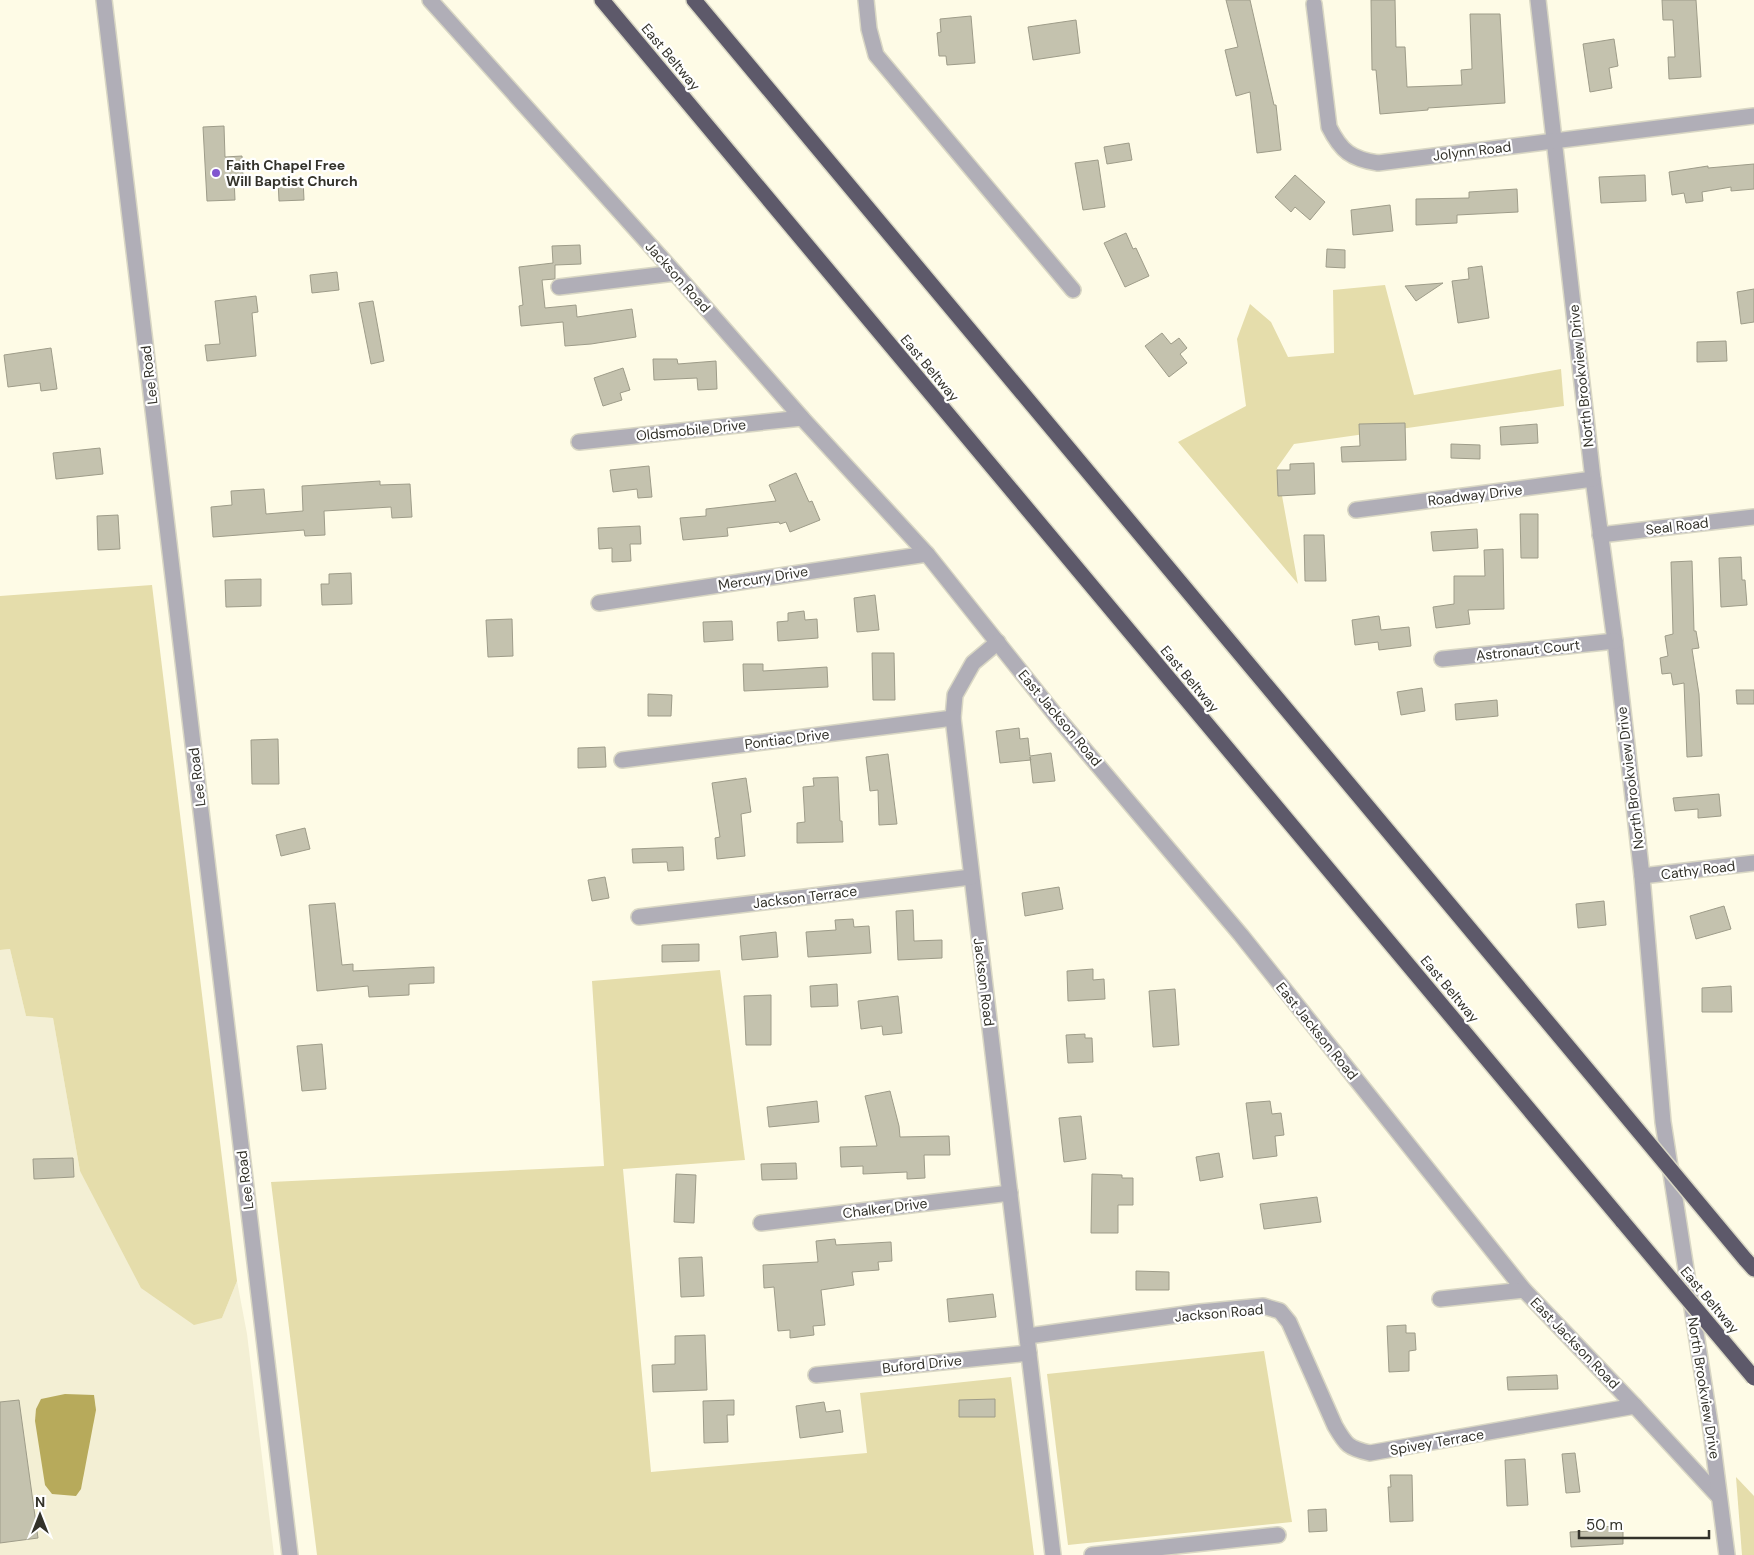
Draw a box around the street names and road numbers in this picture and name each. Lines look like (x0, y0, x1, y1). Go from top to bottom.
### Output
street label: East Beltway (638, 20, 704, 94)
street label: Jolynn Road (1432, 137, 1512, 165)
street label: Jackson Road (642, 238, 714, 316)
street label: North Brookview Drive (1565, 304, 1597, 448)
street label: East Beltway (897, 331, 963, 405)
street label: Lee Road (136, 344, 162, 406)
street label: Oldsmobile Drive (635, 415, 747, 445)
street label: Roadway Drive (1427, 480, 1523, 510)
street label: Seal Road (1645, 513, 1709, 539)
street label: Mercury Drive (717, 562, 809, 594)
street label: Astronaut Court (1475, 636, 1581, 664)
street label: East Beltway (1157, 642, 1223, 716)
street label: East Jackson Road (1014, 666, 1106, 770)
street label: North Brookview Drive (1612, 706, 1648, 850)
street label: Pontiac Drive (744, 725, 831, 753)
street label: Lee Road (184, 746, 210, 808)
street label: Cathy Road (1660, 857, 1736, 883)
street label: Jackson Terrace (752, 882, 858, 912)
street label: Jackson Road (970, 937, 998, 1027)
street label: East Beltway (1417, 952, 1483, 1026)
street label: East Jackson Road (1272, 979, 1362, 1083)
street label: Lee Road (232, 1149, 258, 1211)
street label: Chalker Drive (842, 1194, 929, 1222)
street label: East Beltway (1677, 1263, 1743, 1337)
street label: East Jackson Road (1527, 1293, 1623, 1393)
street label: Jackson Road (1174, 1300, 1264, 1326)
street label: North Brookview Drive (1684, 1316, 1724, 1460)
street label: Buford Drive (881, 1351, 963, 1377)
street label: Spivey Terrace (1389, 1425, 1485, 1459)

